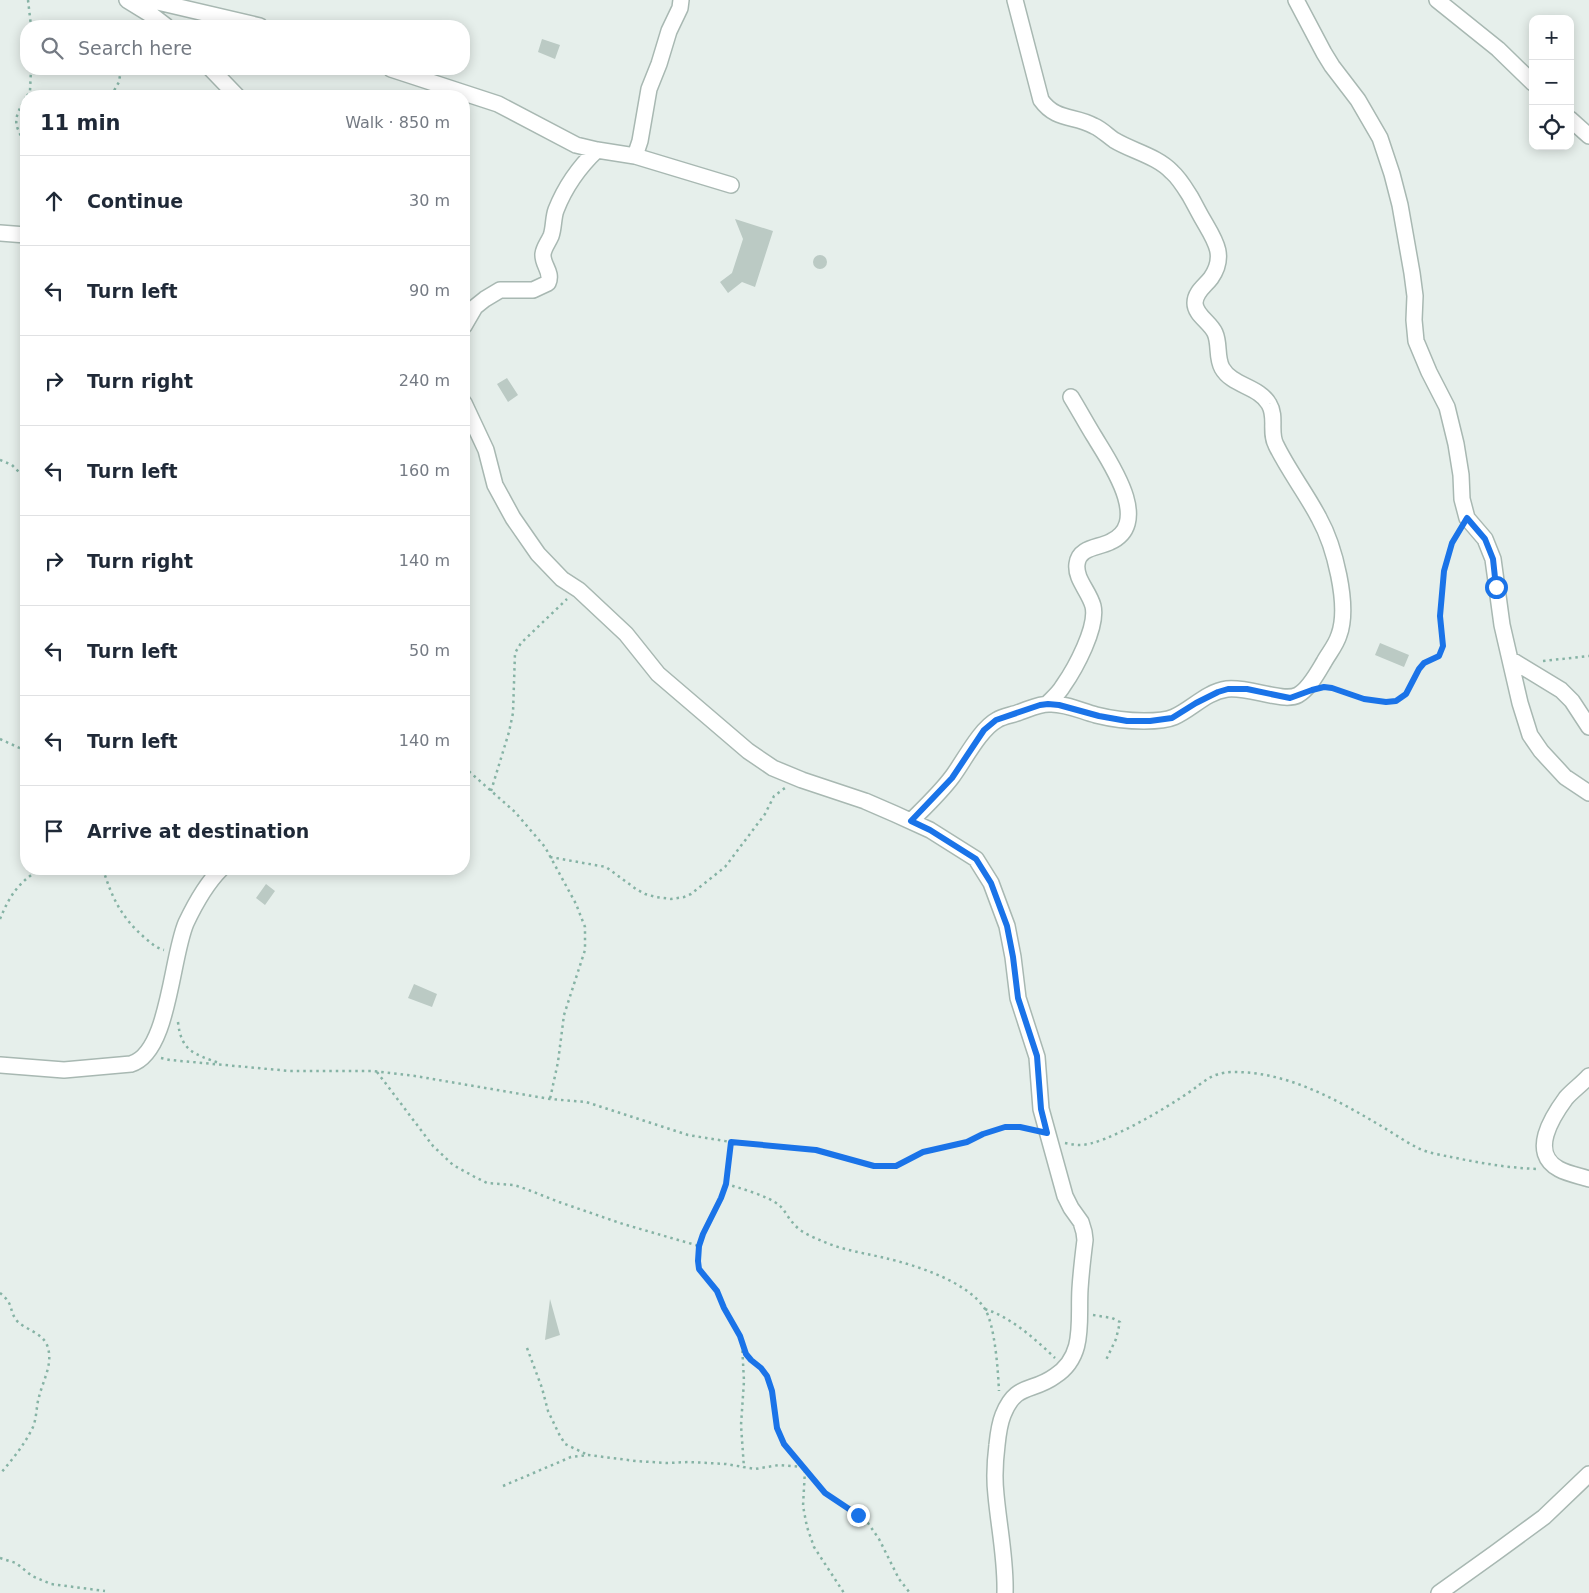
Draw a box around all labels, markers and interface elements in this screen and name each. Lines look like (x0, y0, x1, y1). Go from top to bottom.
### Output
map controls (1529, 15, 1574, 150)
button: + (1529, 15, 1574, 60)
search box (20, 20, 470, 75)
icon: search (38, 34, 66, 62)
text: Search here (78, 37, 192, 59)
button: − (1529, 60, 1574, 105)
button: locate (1529, 105, 1574, 150)
text: 11 min (40, 111, 121, 135)
text: Walk · 850 m (345, 113, 450, 132)
icon: ahead (40, 187, 68, 215)
text: Continue (87, 190, 183, 212)
text: 30 m (409, 191, 450, 210)
icon: left (40, 277, 68, 305)
text: Turn left (87, 280, 178, 302)
text: 90 m (409, 281, 450, 300)
icon: right (40, 367, 68, 395)
text: Turn right (87, 370, 193, 392)
text: 240 m (399, 371, 450, 390)
icon: left (40, 457, 68, 485)
text: Turn left (87, 460, 178, 482)
text: 160 m (399, 461, 450, 480)
icon: right (40, 547, 68, 575)
text: Turn right (87, 550, 193, 572)
text: 140 m (399, 551, 450, 570)
route start (1485, 576, 1508, 599)
icon: left (40, 637, 68, 665)
text: Turn left (87, 640, 178, 662)
text: 50 m (409, 641, 450, 660)
icon: left (40, 727, 68, 755)
text: Turn left (87, 730, 178, 752)
text: 140 m (399, 731, 450, 750)
icon: arrive (40, 817, 68, 845)
text: Arrive at destination (87, 820, 309, 842)
route end (847, 1504, 870, 1527)

